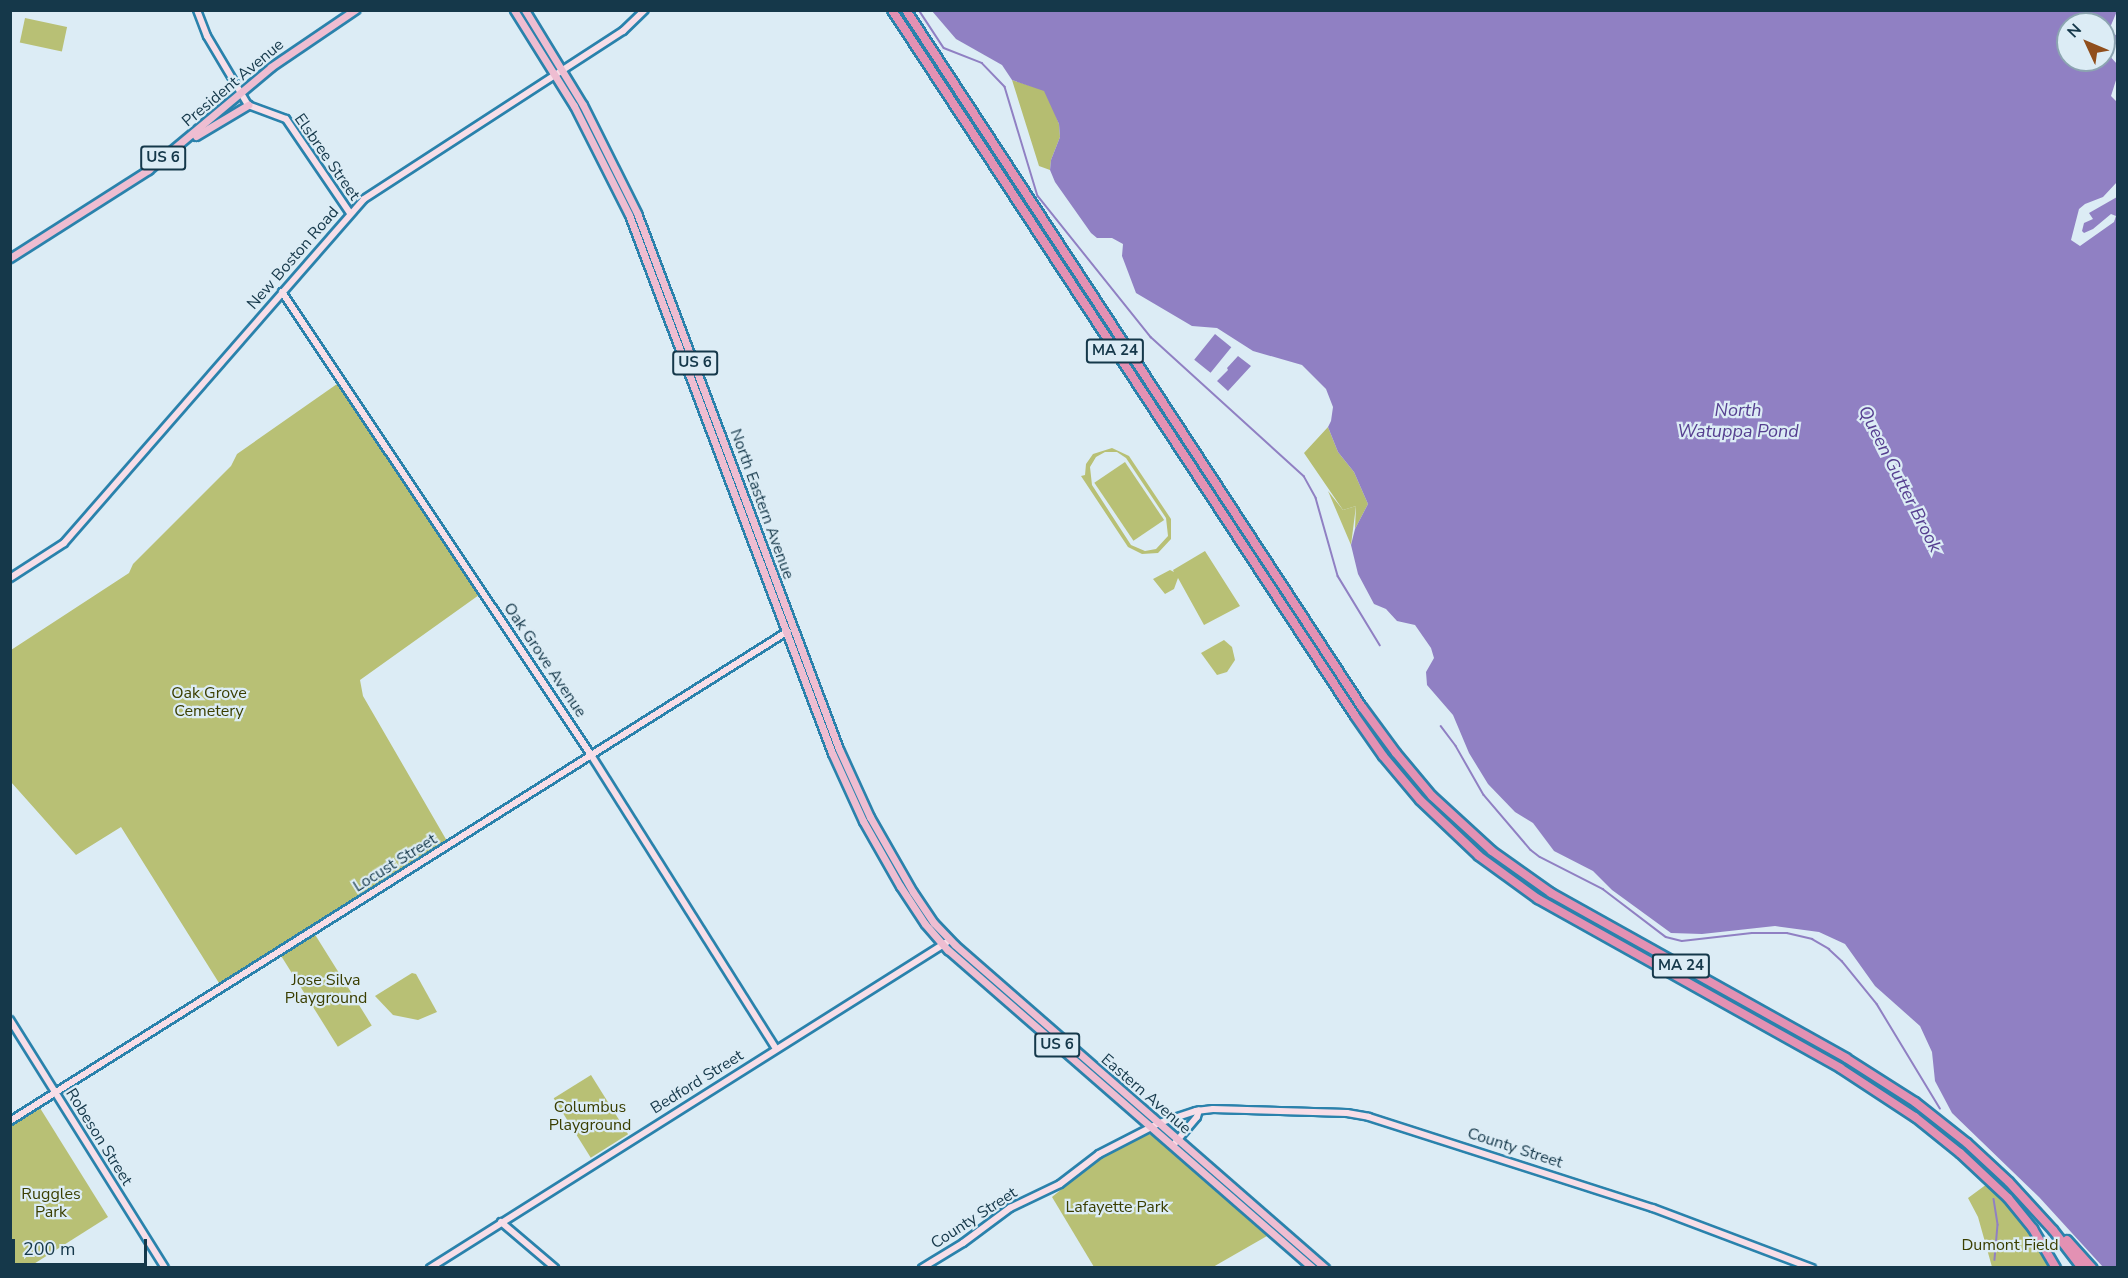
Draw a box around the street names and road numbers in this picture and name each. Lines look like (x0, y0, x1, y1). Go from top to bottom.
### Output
street label: President Avenue (178, 35, 288, 131)
street label: Elsbree Street (290, 110, 364, 204)
road number: US 6 (139, 146, 187, 170)
street label: New Boston Road (243, 203, 343, 313)
road number: MA 24 (1085, 339, 1145, 363)
road number: US 6 (671, 351, 719, 375)
street label: North Eastern Avenue (726, 426, 798, 582)
street label: Oak Grove Avenue (500, 599, 590, 721)
street label: Locust Street (350, 830, 440, 896)
road number: MA 24 (1651, 954, 1711, 978)
road number: US 6 (1033, 1033, 1081, 1057)
street label: Bedford Street (647, 1046, 747, 1118)
street label: Eastern Avenue (1097, 1050, 1195, 1138)
street label: Robeson Street (62, 1085, 136, 1189)
street label: County Street (1465, 1124, 1565, 1172)
street label: County Street (927, 1183, 1021, 1253)

